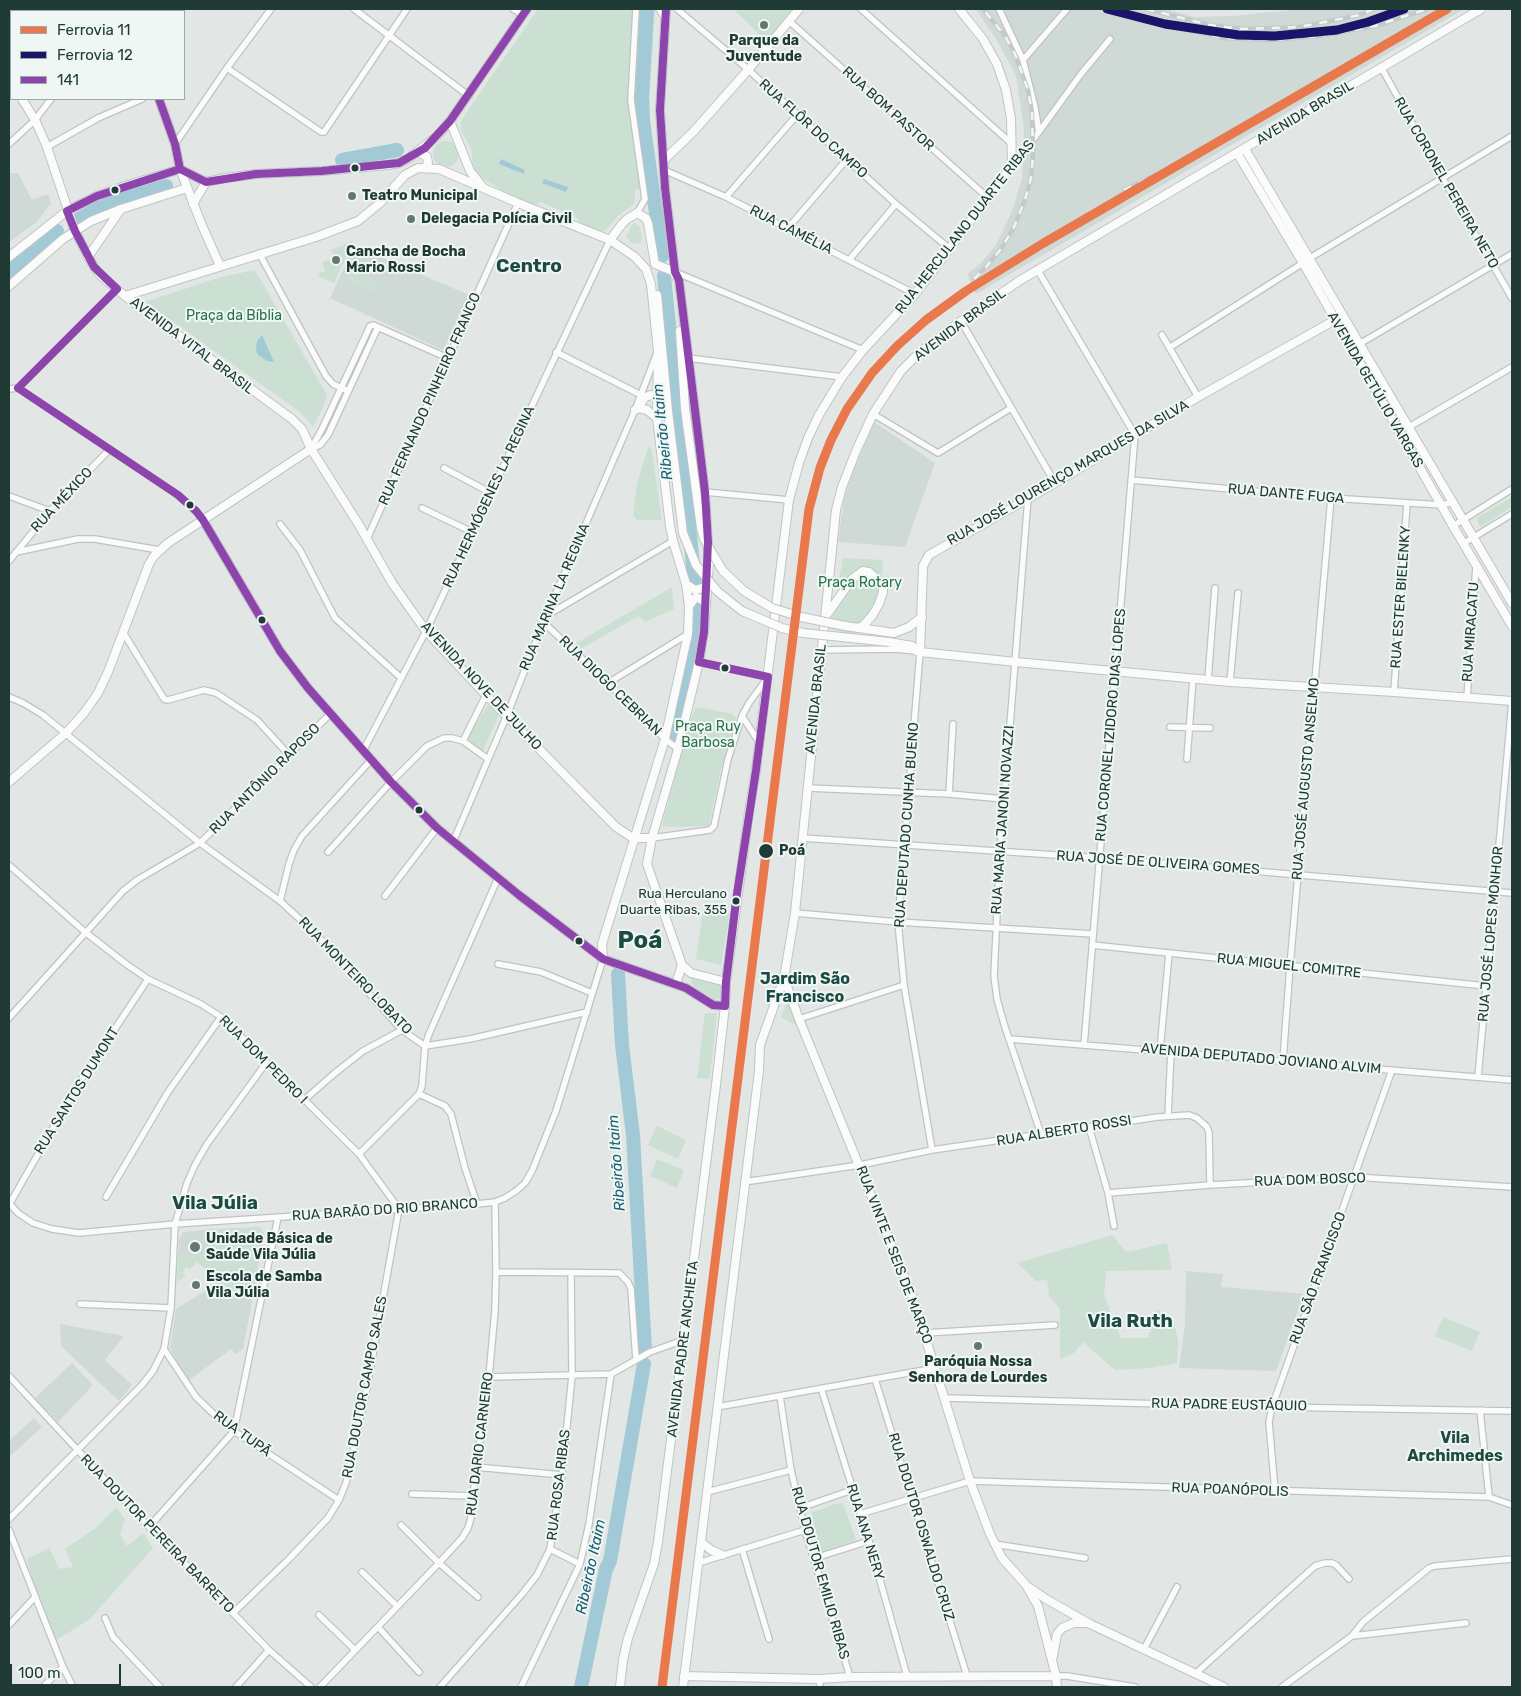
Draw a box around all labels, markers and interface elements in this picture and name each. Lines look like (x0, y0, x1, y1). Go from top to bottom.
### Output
legend (10, 10, 185, 100)
marker: Parque da Juventude (758, 19, 770, 31)
text: Ferrovia 11 (57, 21, 130, 39)
place label: Parque da Juventude (726, 33, 802, 65)
text: Ferrovia 12 (57, 46, 133, 64)
street label: RUA BOM PASTOR (839, 63, 937, 155)
text: 141 (57, 71, 79, 89)
street label: RUA FLÔR DO CAMPO (755, 76, 871, 182)
street label: AVENIDA BRASIL (1253, 77, 1357, 149)
street label: RUA CORONEL PEREIRA NETO (1390, 94, 1502, 272)
street label: RUA HERCULANO DUARTE RIBAS (892, 137, 1038, 317)
unlabelled marker (350, 163, 360, 173)
unlabelled marker (110, 185, 120, 195)
place label: Teatro Municipal (362, 188, 477, 204)
marker: Teatro Municipal (346, 190, 358, 202)
street label: RUA CAMÉLIA (747, 202, 835, 258)
place label: Delegacia Polícia Civil (421, 211, 572, 227)
marker: Delegacia Polícia Civil (405, 213, 417, 225)
place label: Cancha de Bocha Mario Rossi (346, 244, 466, 276)
marker: Cancha de Bocha Mario Rossi (330, 254, 342, 266)
district label: Centro (496, 256, 562, 278)
street label: AVENIDA BRASIL (911, 285, 1009, 365)
street label: RUA FERNANDO PINHEIRO FRANCO (375, 290, 485, 508)
street label: AVENIDA VITAL BRASIL (127, 294, 257, 398)
park label: Praça da Bíblia (186, 308, 282, 324)
street label: AVENIDA GETÚLIO VARGAS (1323, 309, 1427, 471)
water label: Ribeirão Itaim (649, 383, 677, 481)
street label: RUA JOSÉ LOURENÇO MARQUES DA SILVA (944, 397, 1192, 549)
street label: RUA HERMÓGENES LA REGINA (439, 403, 539, 591)
street label: RUA MÉXICO (28, 464, 96, 536)
street label: RUA DANTE FUGA (1227, 481, 1345, 507)
unlabelled marker (185, 500, 195, 510)
street label: RUA MARINA LA REGINA (516, 521, 594, 673)
street label: RUA ESTER BIELENKY (1388, 525, 1414, 669)
park label: Praça Rotary (818, 575, 902, 591)
street label: RUA MIRACATU (1459, 581, 1483, 683)
street label: RUA CORONEL IZIDORO DIAS LOPES (1092, 608, 1130, 842)
unlabelled marker (257, 615, 267, 625)
street label: AVENIDA NOVE DE JULHO (417, 618, 545, 754)
street label: RUA DIOGO CEBRIAN (555, 633, 665, 739)
street label: AVENIDA BRASIL (802, 643, 830, 755)
unlabelled marker (720, 663, 730, 673)
street label: RUA JOSÉ AUGUSTO ANSELMO (1289, 677, 1323, 881)
park label: Praça Ruy Barbosa (675, 719, 741, 752)
street label: RUA ANTÔNIO RAPOSO (206, 720, 324, 838)
street label: RUA DEPUTADO CUNHA BUENO (891, 722, 923, 928)
street label: RUA MARIA JANONI NOVAZZI (988, 725, 1018, 915)
unlabelled marker (414, 805, 424, 815)
marker: Poá (757, 842, 775, 860)
place label: Poá (779, 843, 805, 859)
street label: RUA JOSÉ LOPES MONHOR (1475, 845, 1507, 1023)
street label: RUA JOSÉ DE OLIVEIRA GOMES (1056, 848, 1260, 878)
place label: Rua Herculano Duarte Ribas, 355 (620, 886, 727, 917)
marker: Rua Herculano Duarte Ribas, 355 (731, 896, 741, 906)
street label: RUA MONTEIRO LOBATO (295, 914, 415, 1038)
district label: Poá (618, 927, 662, 955)
unlabelled marker (574, 936, 584, 946)
street label: RUA MIGUEL COMITRE (1216, 950, 1362, 982)
district label: Jardim São Francisco (760, 969, 850, 1007)
street label: RUA DOM PEDRO I (215, 1012, 311, 1108)
street label: RUA SANTOS DUMONT (31, 1024, 123, 1158)
street label: AVENIDA DEPUTADO JOVIANO ALVIM (1140, 1040, 1382, 1078)
street label: RUA ALBERTO ROSSI (995, 1112, 1133, 1150)
water label: Ribeirão Itaim (605, 1114, 629, 1212)
street label: RUA VINTE E SEIS DE MARÇO (852, 1164, 936, 1346)
street label: RUA DOM BOSCO (1254, 1170, 1366, 1190)
district label: Vila Júlia (172, 1193, 258, 1215)
street label: RUA BARÃO DO RIO BRANCO (291, 1195, 479, 1225)
street label: RUA SÃO FRANCISCO (1286, 1210, 1350, 1346)
place label: Unidade Básica de Saúde Vila Júlia (206, 1231, 333, 1264)
marker: Unidade Básica de Saúde Vila Júlia (188, 1240, 202, 1254)
street label: AVENIDA PADRE ANCHIETA (664, 1260, 702, 1438)
place label: Escola de Samba Vila Júlia (206, 1269, 322, 1302)
marker: Escola de Samba Vila Júlia (190, 1279, 202, 1291)
street label: RUA DOUTOR CAMPO SALES (339, 1295, 391, 1479)
district label: Vila Ruth (1087, 1311, 1173, 1333)
marker: Paróquia Nossa Senhora de Lourdes (972, 1340, 984, 1352)
place label: Paróquia Nossa Senhora de Lourdes (909, 1354, 1047, 1386)
street label: RUA DARIO CARNEIRO (463, 1371, 497, 1517)
street label: RUA PADRE EUSTÁQUIO (1151, 1395, 1307, 1415)
street label: RUA TUPÃ (210, 1407, 274, 1461)
street label: RUA ROSA RIBAS (544, 1428, 574, 1542)
district label: Vila Archimedes (1407, 1428, 1503, 1466)
street label: RUA DOUTOR OSWALDO CRUZ (884, 1431, 958, 1623)
street label: RUA DOUTOR PEREIRA BARRETO (77, 1451, 237, 1617)
street label: RUA POANÓPOLIS (1171, 1480, 1289, 1500)
street label: RUA ANA NERY (842, 1482, 888, 1582)
street label: RUA DOUTOR EMILIO RIBAS (787, 1485, 853, 1661)
water label: Ribeirão Itaim (572, 1518, 610, 1616)
scale bar (12, 1654, 124, 1686)
text: 100 m (18, 1664, 60, 1682)

